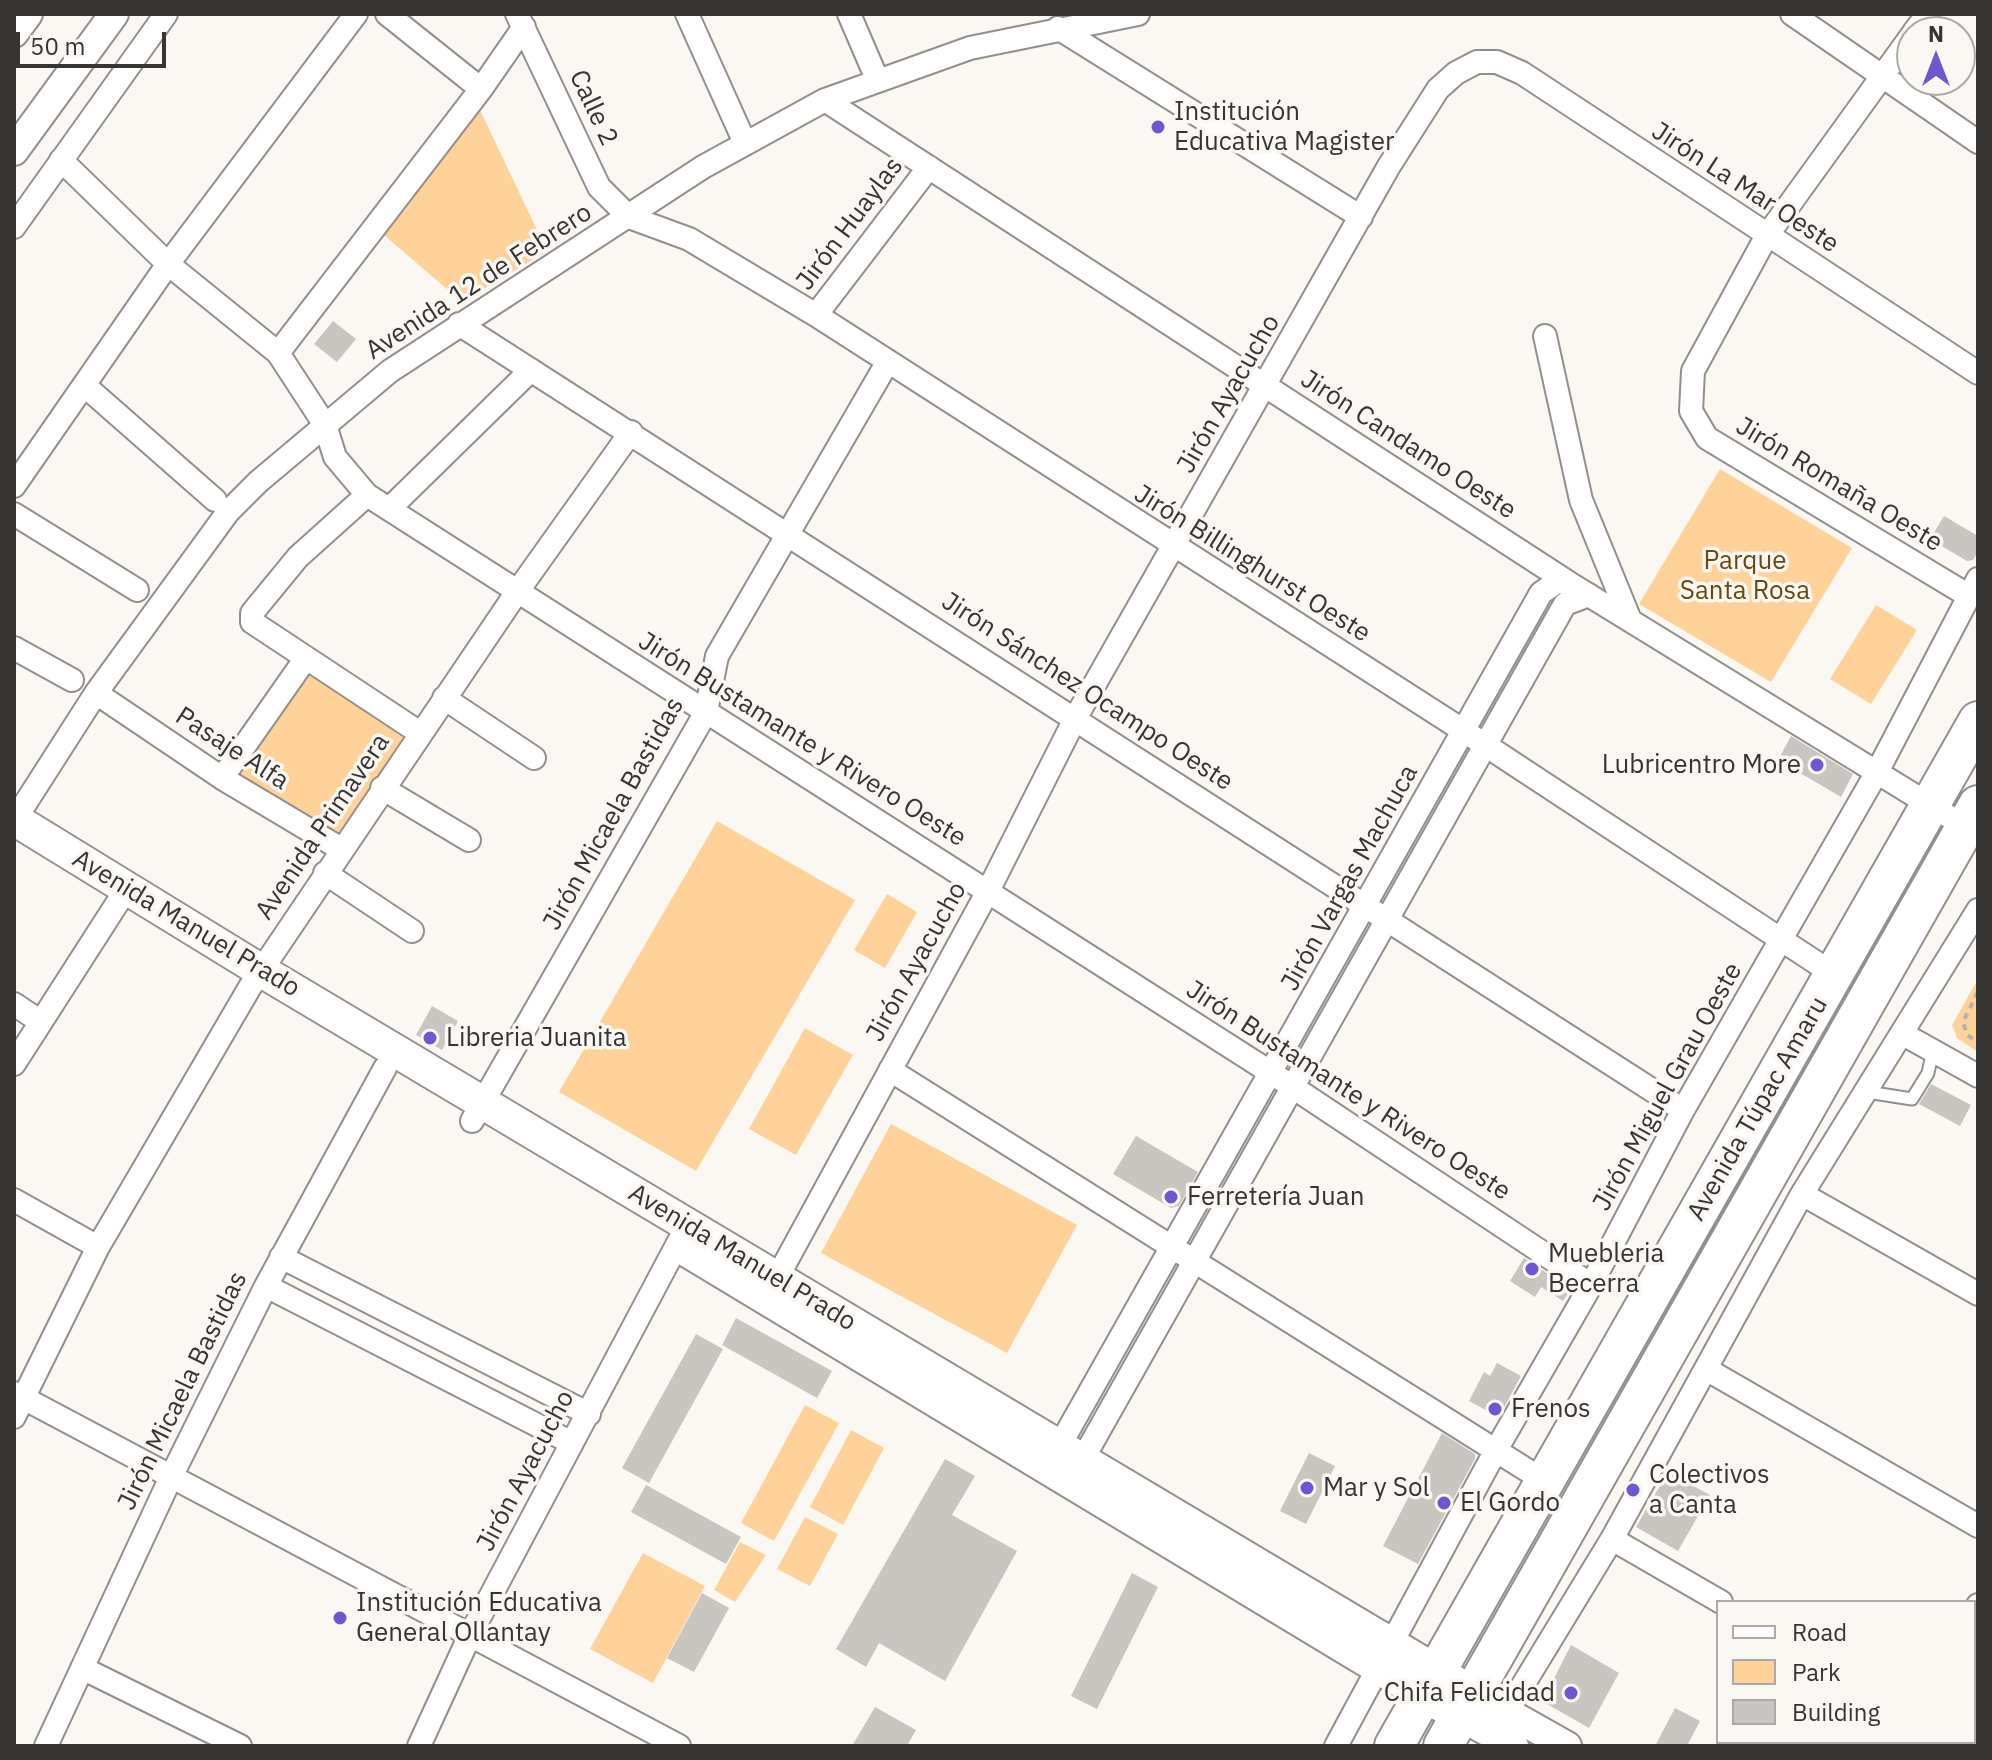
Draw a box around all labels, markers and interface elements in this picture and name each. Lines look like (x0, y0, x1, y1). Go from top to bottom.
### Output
scale bar (20, 16, 170, 66)
north arrow (1896, 16, 1976, 96)
text: N (1928, 19, 1944, 48)
text: 50 m (30, 30, 85, 62)
street label: Calle 2 (562, 65, 624, 151)
place label: Institución Educativa Magister (1174, 96, 1394, 158)
street label: Jirón La Mar Oeste (1646, 116, 1844, 260)
marker: Institución Educativa Magister (1149, 118, 1167, 136)
street label: Jirón Huaylas (790, 151, 910, 297)
street label: Avenida 12 de Febrero (360, 197, 598, 367)
street label: Jirón Ayacucho (1171, 309, 1287, 479)
street label: Jirón Candamo Oeste (1295, 364, 1521, 526)
street label: Jirón Romaña Oeste (1730, 411, 1948, 559)
street label: Jirón Billinghurst Oeste (1128, 479, 1376, 649)
park label: Parque Santa Rosa (1680, 545, 1810, 606)
street label: Jirón Sánchez Ocampo Oeste (936, 586, 1238, 798)
street label: Jirón Bustamante y Rivero Oeste (632, 626, 972, 854)
street label: Jirón Micaela Bastidas (537, 692, 691, 936)
street label: Pasaje Alfa (169, 701, 295, 797)
street label: Avenida Primavera (249, 728, 397, 926)
place label: Lubricentro More (1602, 749, 1801, 781)
marker: Lubricentro More (1808, 756, 1826, 774)
street label: Jirón Vargas Machuca (1275, 760, 1425, 996)
street label: Avenida Manuel Prado (67, 844, 305, 1004)
street label: Jirón Ayacucho (860, 877, 974, 1047)
street label: Jirón Miguel Grau Oeste (1587, 957, 1749, 1217)
street label: Jirón Bustamante y Rivero Oeste (1180, 974, 1516, 1208)
street label: Avenida Túpac Amaru (1681, 991, 1835, 1227)
place label: Libreria Juanita (446, 1022, 627, 1054)
marker: Libreria Juanita (421, 1029, 439, 1047)
street label: Avenida Manuel Prado (623, 1178, 861, 1338)
place label: Ferretería Juan (1187, 1181, 1364, 1213)
marker: Ferretería Juan (1162, 1188, 1180, 1206)
place label: Muebleria Becerra (1548, 1238, 1665, 1300)
marker: Muebleria Becerra (1523, 1260, 1541, 1278)
street label: Jirón Micaela Bastidas (112, 1267, 254, 1515)
street label: Jirón Ayacucho (471, 1385, 581, 1557)
place label: Frenos (1511, 1393, 1591, 1425)
marker: Frenos (1486, 1400, 1504, 1418)
place label: Colectivos a Canta (1649, 1459, 1770, 1520)
place label: Mar y Sol (1323, 1472, 1430, 1504)
marker: Mar y Sol (1298, 1479, 1316, 1497)
marker: Colectivos a Canta (1624, 1481, 1642, 1499)
place label: El Gordo (1460, 1487, 1560, 1519)
marker: El Gordo (1435, 1494, 1453, 1512)
place label: Institución Educativa General Ollantay (356, 1587, 602, 1648)
legend (1716, 1600, 1976, 1744)
marker: Institución Educativa General Ollantay (331, 1609, 349, 1627)
text: Road (1792, 1616, 1847, 1648)
text: Park (1792, 1656, 1841, 1688)
place label: Chifa Felicidad (1384, 1677, 1555, 1709)
marker: Chifa Felicidad (1562, 1684, 1580, 1702)
text: Building (1792, 1696, 1880, 1728)

